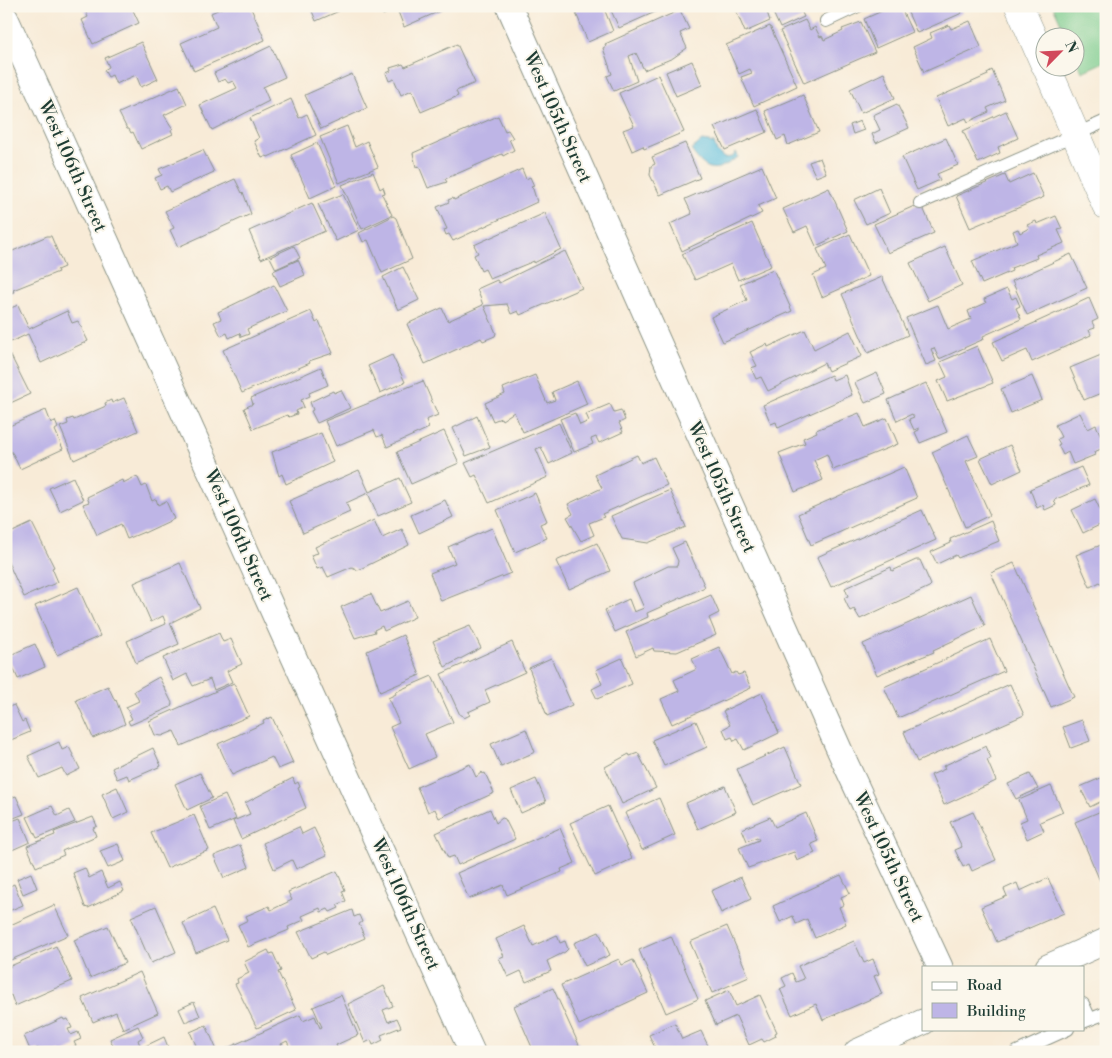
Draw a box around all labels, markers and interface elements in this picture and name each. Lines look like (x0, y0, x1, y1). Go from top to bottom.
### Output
north arrow (1034, 28, 1084, 78)
text: N (1060, 38, 1081, 56)
street label: West 105th Street (518, 47, 597, 187)
street label: West 106th Street (33, 96, 112, 236)
street label: West 105th Street (682, 417, 761, 557)
street label: West 106th Street (199, 465, 278, 605)
street label: West 105th Street (848, 787, 929, 927)
street label: West 106th Street (366, 834, 445, 974)
legend (922, 966, 1084, 1030)
text: Road (967, 976, 1002, 995)
text: Building (966, 1002, 1026, 1021)

